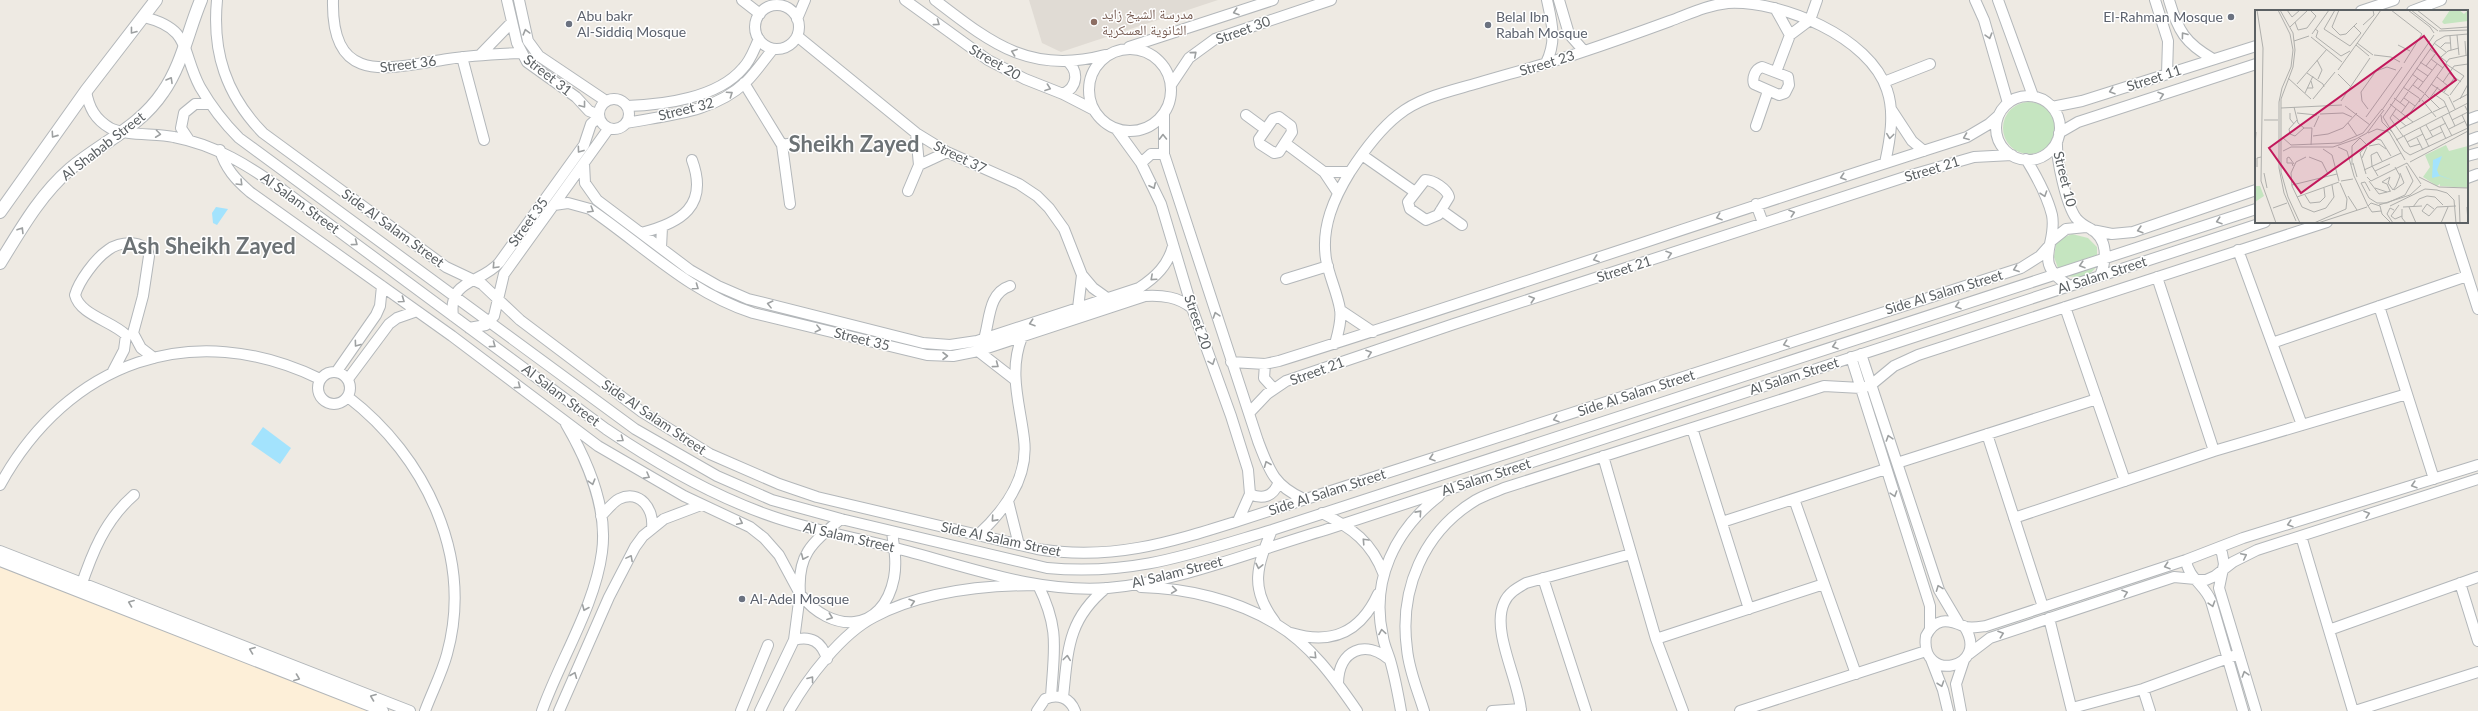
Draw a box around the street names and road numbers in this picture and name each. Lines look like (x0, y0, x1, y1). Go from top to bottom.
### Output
street label: Street 30 (1213, 12, 1272, 47)
street label: Street 20 (966, 40, 1024, 83)
street label: Street 23 (1517, 46, 1576, 79)
street label: Street 31 (521, 50, 576, 99)
street label: Street 36 (379, 52, 437, 75)
street label: Street 11 (2124, 61, 2183, 94)
street label: Street 32 (656, 93, 715, 124)
street label: Al Shabab Street (57, 108, 148, 184)
street label: Street 37 (931, 136, 989, 177)
street label: Street 10 (2050, 149, 2081, 208)
street label: Street 21 (1902, 152, 1961, 185)
street label: Al Salam Street (258, 168, 343, 237)
street label: Side Al Salam Street (339, 185, 448, 270)
street label: Street 35 (504, 194, 551, 250)
street label: Street 21 (1594, 252, 1653, 285)
street label: Al Salam Street (2055, 252, 2149, 297)
street label: Side Al Salam Street (1883, 266, 2005, 318)
street label: Street 20 (1181, 292, 1216, 351)
street label: Street 35 (833, 323, 892, 354)
street label: Street 21 (1287, 353, 1346, 388)
street label: Al Salam Street (1747, 353, 1841, 398)
street label: Al Salam Street (519, 360, 604, 429)
street label: Side Al Salam Street (1575, 366, 1697, 419)
street label: Side Al Salam Street (599, 375, 710, 458)
street label: Al Salam Street (1439, 454, 1533, 499)
street label: Side Al Salam Street (1266, 465, 1388, 518)
street label: Side Al Salam Street (940, 517, 1063, 560)
street label: Al Salam Street (802, 518, 896, 555)
street label: Al Salam Street (1130, 552, 1224, 591)

